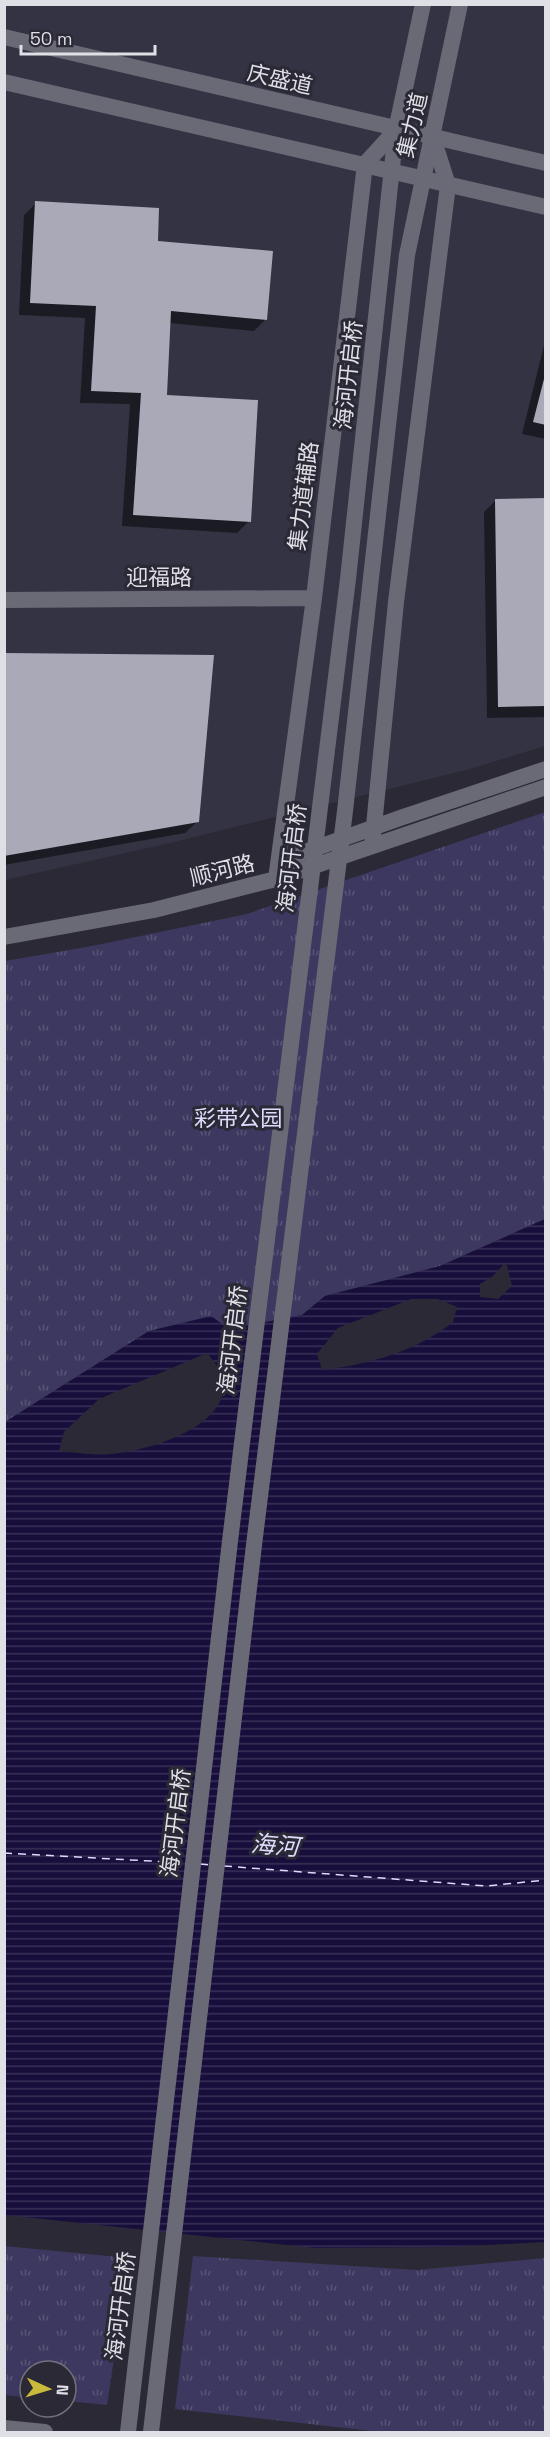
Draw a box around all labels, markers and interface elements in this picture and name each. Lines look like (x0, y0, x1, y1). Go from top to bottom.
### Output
scale bar (21, 18, 154, 56)
text: 50 m (30, 27, 72, 50)
street label: 庆盛道 (245, 58, 315, 100)
street label: 集力道 (391, 90, 433, 160)
street label: 海河开启桥 (328, 319, 368, 431)
street label: 集力道辅路 (282, 440, 324, 552)
street label: 迎福路 (126, 563, 192, 591)
street label: 海河开启桥 (270, 802, 312, 914)
street label: 顺河路 (187, 848, 257, 892)
park label: 彩带公园 (194, 1104, 282, 1132)
street label: 海河开启桥 (211, 1284, 253, 1396)
street label: 海河开启桥 (154, 1767, 196, 1879)
water label: 海河 (250, 1827, 304, 1863)
street label: 海河开启桥 (99, 2250, 141, 2362)
north arrow (18, 2359, 78, 2419)
text: N (52, 2384, 73, 2396)

